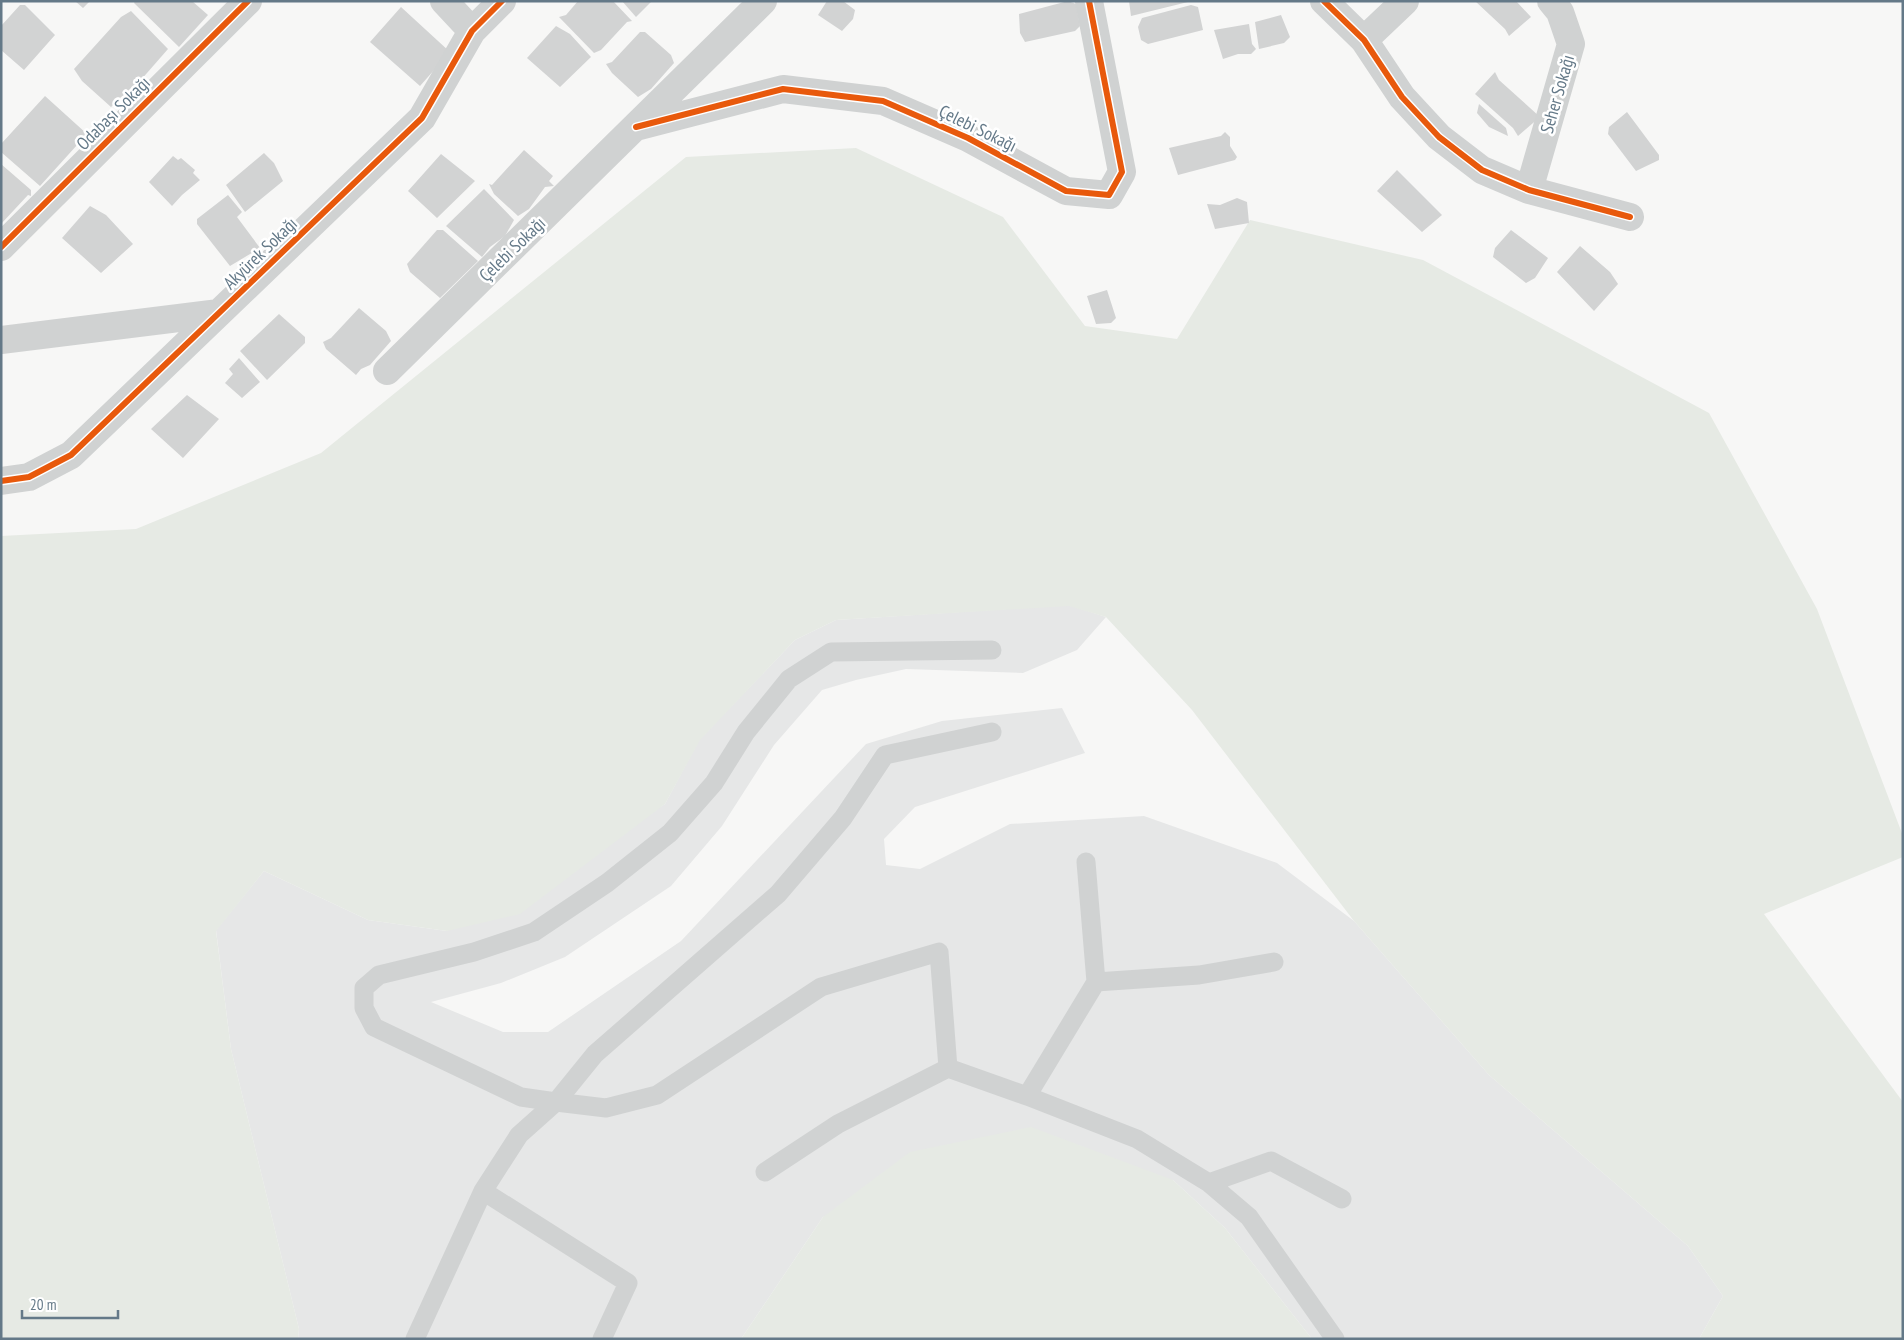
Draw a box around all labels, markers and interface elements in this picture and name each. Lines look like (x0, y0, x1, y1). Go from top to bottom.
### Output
street label: Seher Sokağı (1535, 52, 1579, 136)
street label: Odabaşı Sokağı (71, 71, 155, 155)
street label: Çelebi Sokağı (935, 99, 1021, 157)
street label: Akyürek Sokağı (218, 212, 302, 294)
street label: Çelebi Sokağı (474, 212, 550, 286)
scale bar (22, 1288, 119, 1320)
text: 20 m (30, 1295, 56, 1314)

